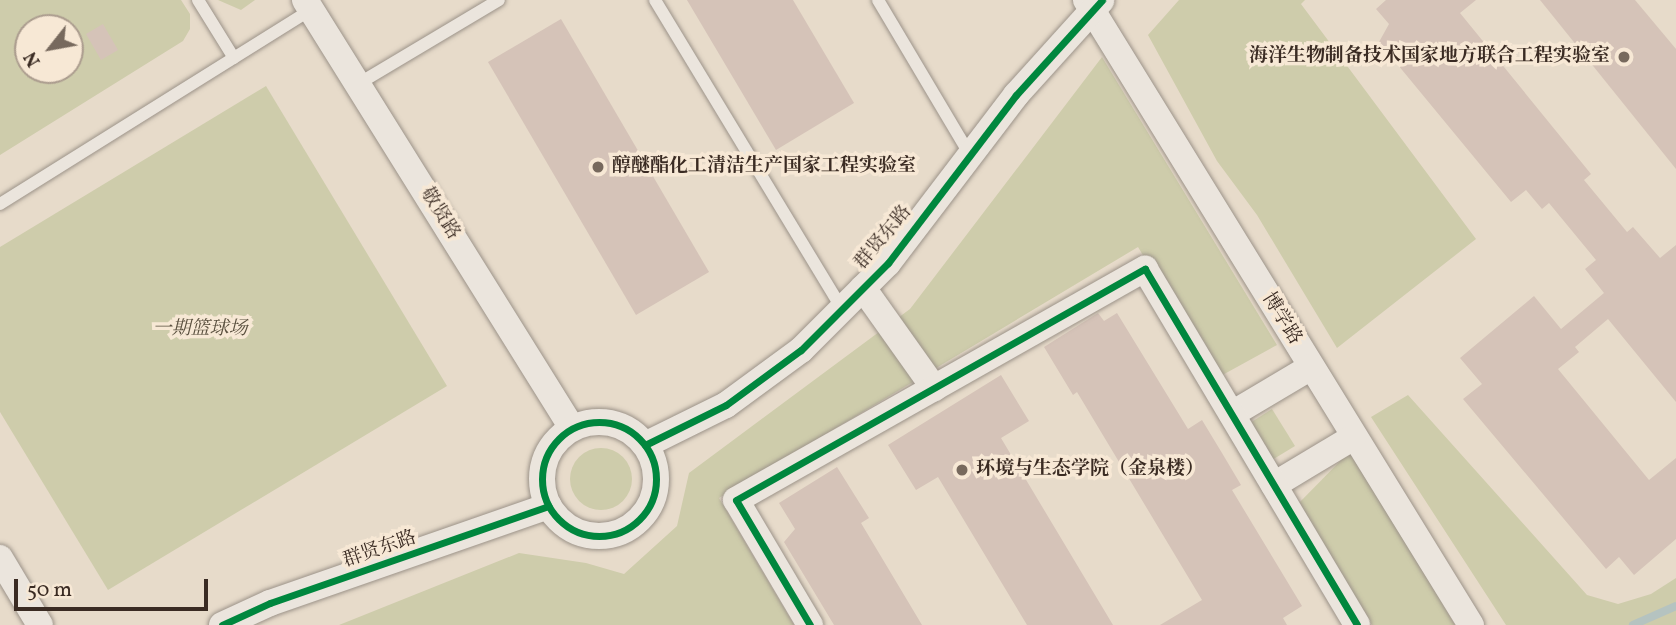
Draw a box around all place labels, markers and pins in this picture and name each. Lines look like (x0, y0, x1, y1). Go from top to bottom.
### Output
place label: 海洋生物制备技术国家地方联合工程实验室 (1249, 46, 1610, 68)
marker: 海洋生物制备技术国家地方联合工程实验室 (1616, 49, 1632, 65)
place label: 醇醚酯化工清洁生产国家工程实验室 (612, 156, 916, 178)
marker: 醇醚酯化工清洁生产国家工程实验室 (590, 159, 606, 175)
place label: 环境与生态学院（金泉楼） (976, 459, 1204, 481)
marker: 环境与生态学院（金泉楼） (954, 462, 970, 478)

